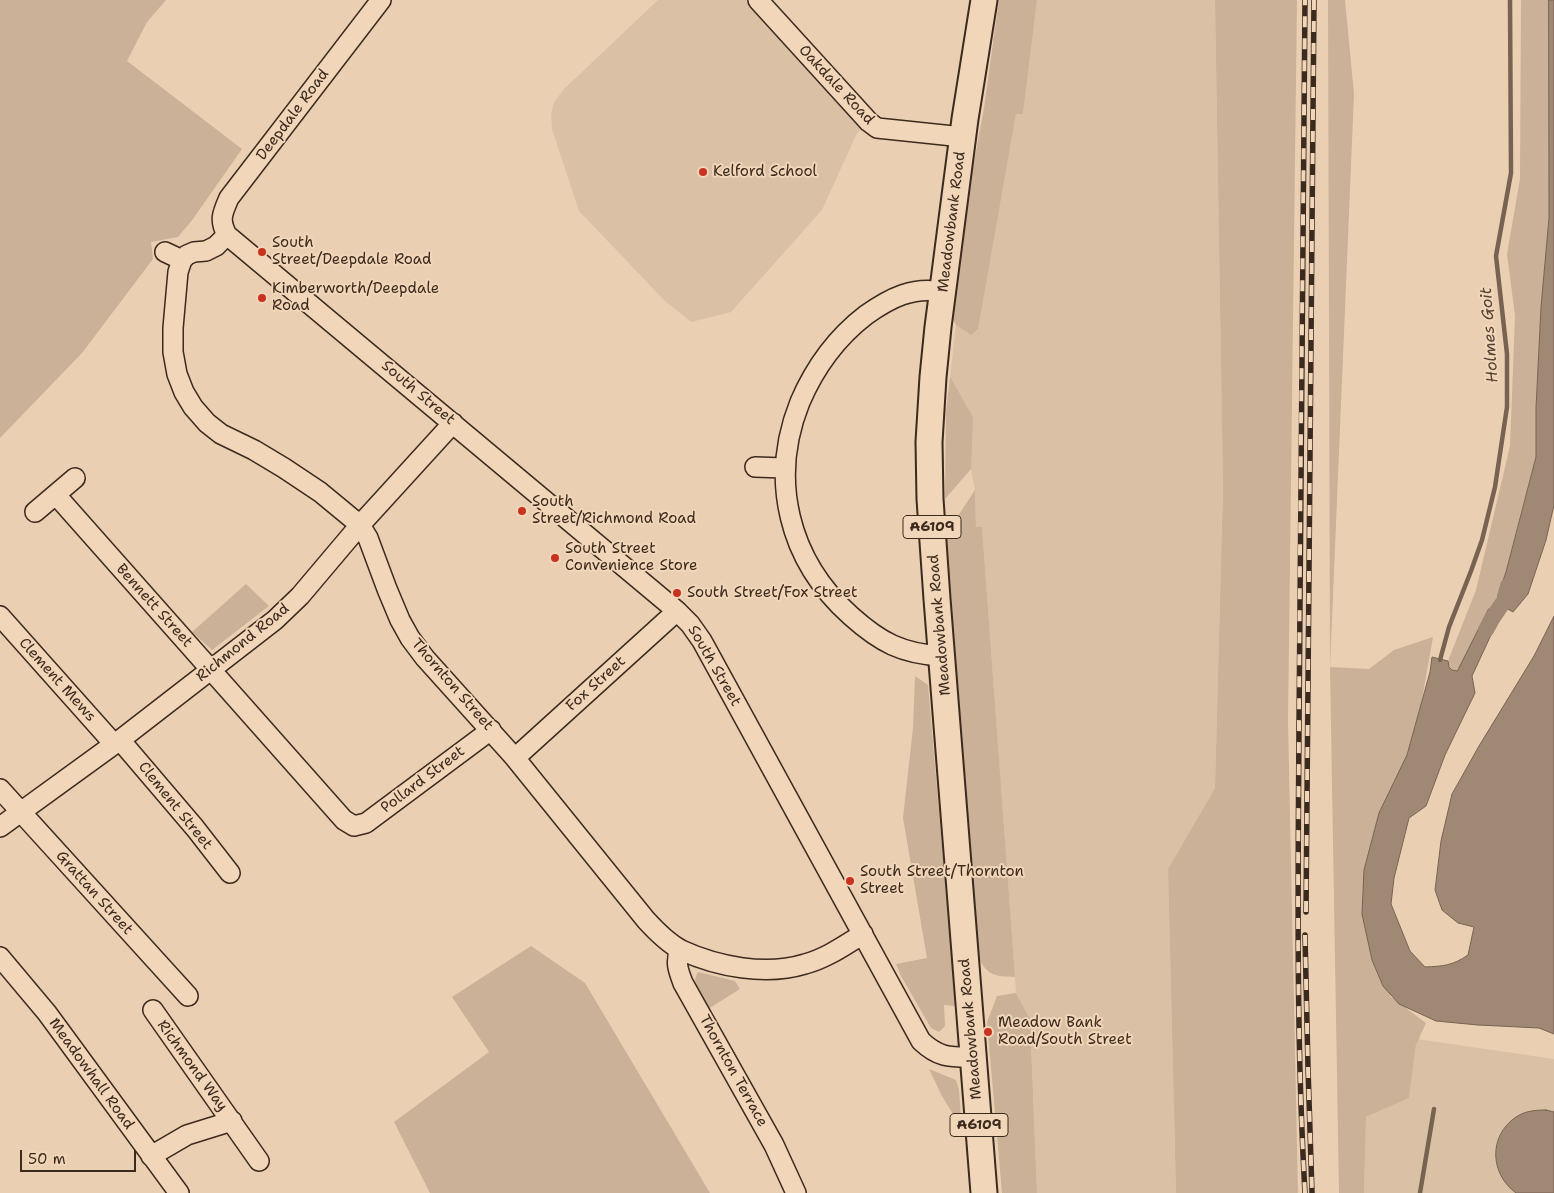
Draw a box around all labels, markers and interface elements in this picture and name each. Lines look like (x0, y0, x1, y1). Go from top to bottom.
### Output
street label: Oakdale Road (794, 41, 878, 129)
street label: Deepdale Road (253, 66, 333, 164)
street label: Meadowbank Road (934, 151, 970, 293)
place label: Kelford School (713, 163, 817, 181)
marker: Kelford School (697, 166, 709, 178)
place label: South Street/Deepdale Road (272, 234, 432, 269)
marker: South Street/Deepdale Road (256, 246, 268, 258)
place label: Kimberworth/Deepdale Road (272, 280, 439, 315)
water label: Holmes Goit (1477, 287, 1503, 383)
marker: Kimberworth/Deepdale Road (256, 292, 268, 304)
street label: South Street (377, 357, 459, 429)
place label: South Street/Richmond Road (532, 493, 696, 528)
marker: South Street/Richmond Road (516, 505, 528, 517)
road number: A6109 (903, 516, 961, 538)
place label: South Street Convenience Store (565, 540, 697, 575)
marker: South Street Convenience Store (549, 552, 561, 564)
street label: Meadowbank Road (925, 554, 955, 696)
street label: Bennett Street (112, 561, 196, 651)
place label: South Street/Fox Street (687, 584, 858, 602)
marker: South Street/Fox Street (671, 587, 683, 599)
street label: Richmond Road (193, 600, 293, 686)
street label: South Street (684, 622, 744, 710)
street label: Clement Mews (15, 634, 99, 726)
street label: Thornton Street (407, 635, 497, 735)
street label: Fox Street (563, 653, 629, 715)
street label: Pollard Street (377, 743, 469, 817)
street label: Clement Street (134, 758, 216, 854)
street label: Grattan Street (52, 847, 136, 939)
place label: South Street/Thornton Street (860, 863, 1024, 898)
marker: South Street/Thornton Street (844, 875, 856, 887)
street label: Meadowbank Road (956, 958, 986, 1100)
street label: Thornton Terrace (695, 1012, 771, 1130)
place label: Meadow Bank Road/South Street (998, 1014, 1132, 1049)
street label: Meadowhall Road (45, 1015, 137, 1133)
street label: Richmond Way (153, 1017, 231, 1115)
marker: Meadow Bank Road/South Street (982, 1026, 994, 1038)
road number: A6109 (950, 1114, 1008, 1136)
scale bar (22, 1140, 139, 1172)
text: 50 m (28, 1149, 66, 1169)

